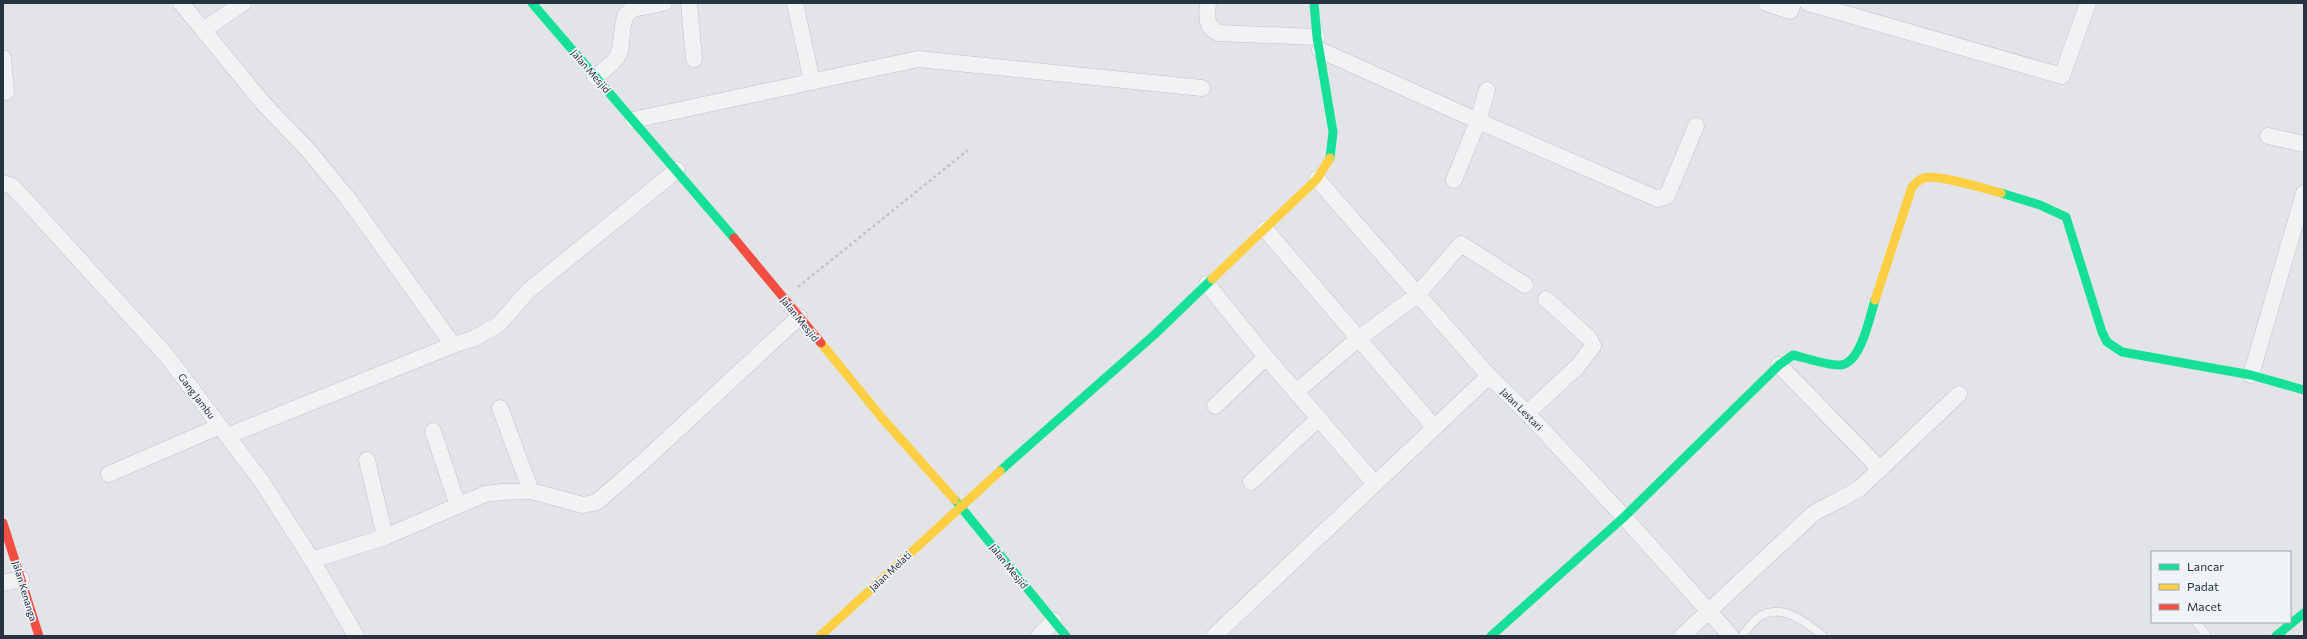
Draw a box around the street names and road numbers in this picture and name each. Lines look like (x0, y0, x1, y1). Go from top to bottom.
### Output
street label: Jalan Mesjid (569, 47, 613, 95)
street label: Jalan Mesjid (778, 294, 822, 344)
street label: Gang Jambu (176, 371, 218, 421)
street label: Jalan Lestari (1498, 385, 1546, 433)
street label: Jalan Mesjid (987, 541, 1031, 591)
street label: Jalan Melati (867, 549, 913, 593)
street label: Jalan Kenanga (10, 559, 40, 623)

